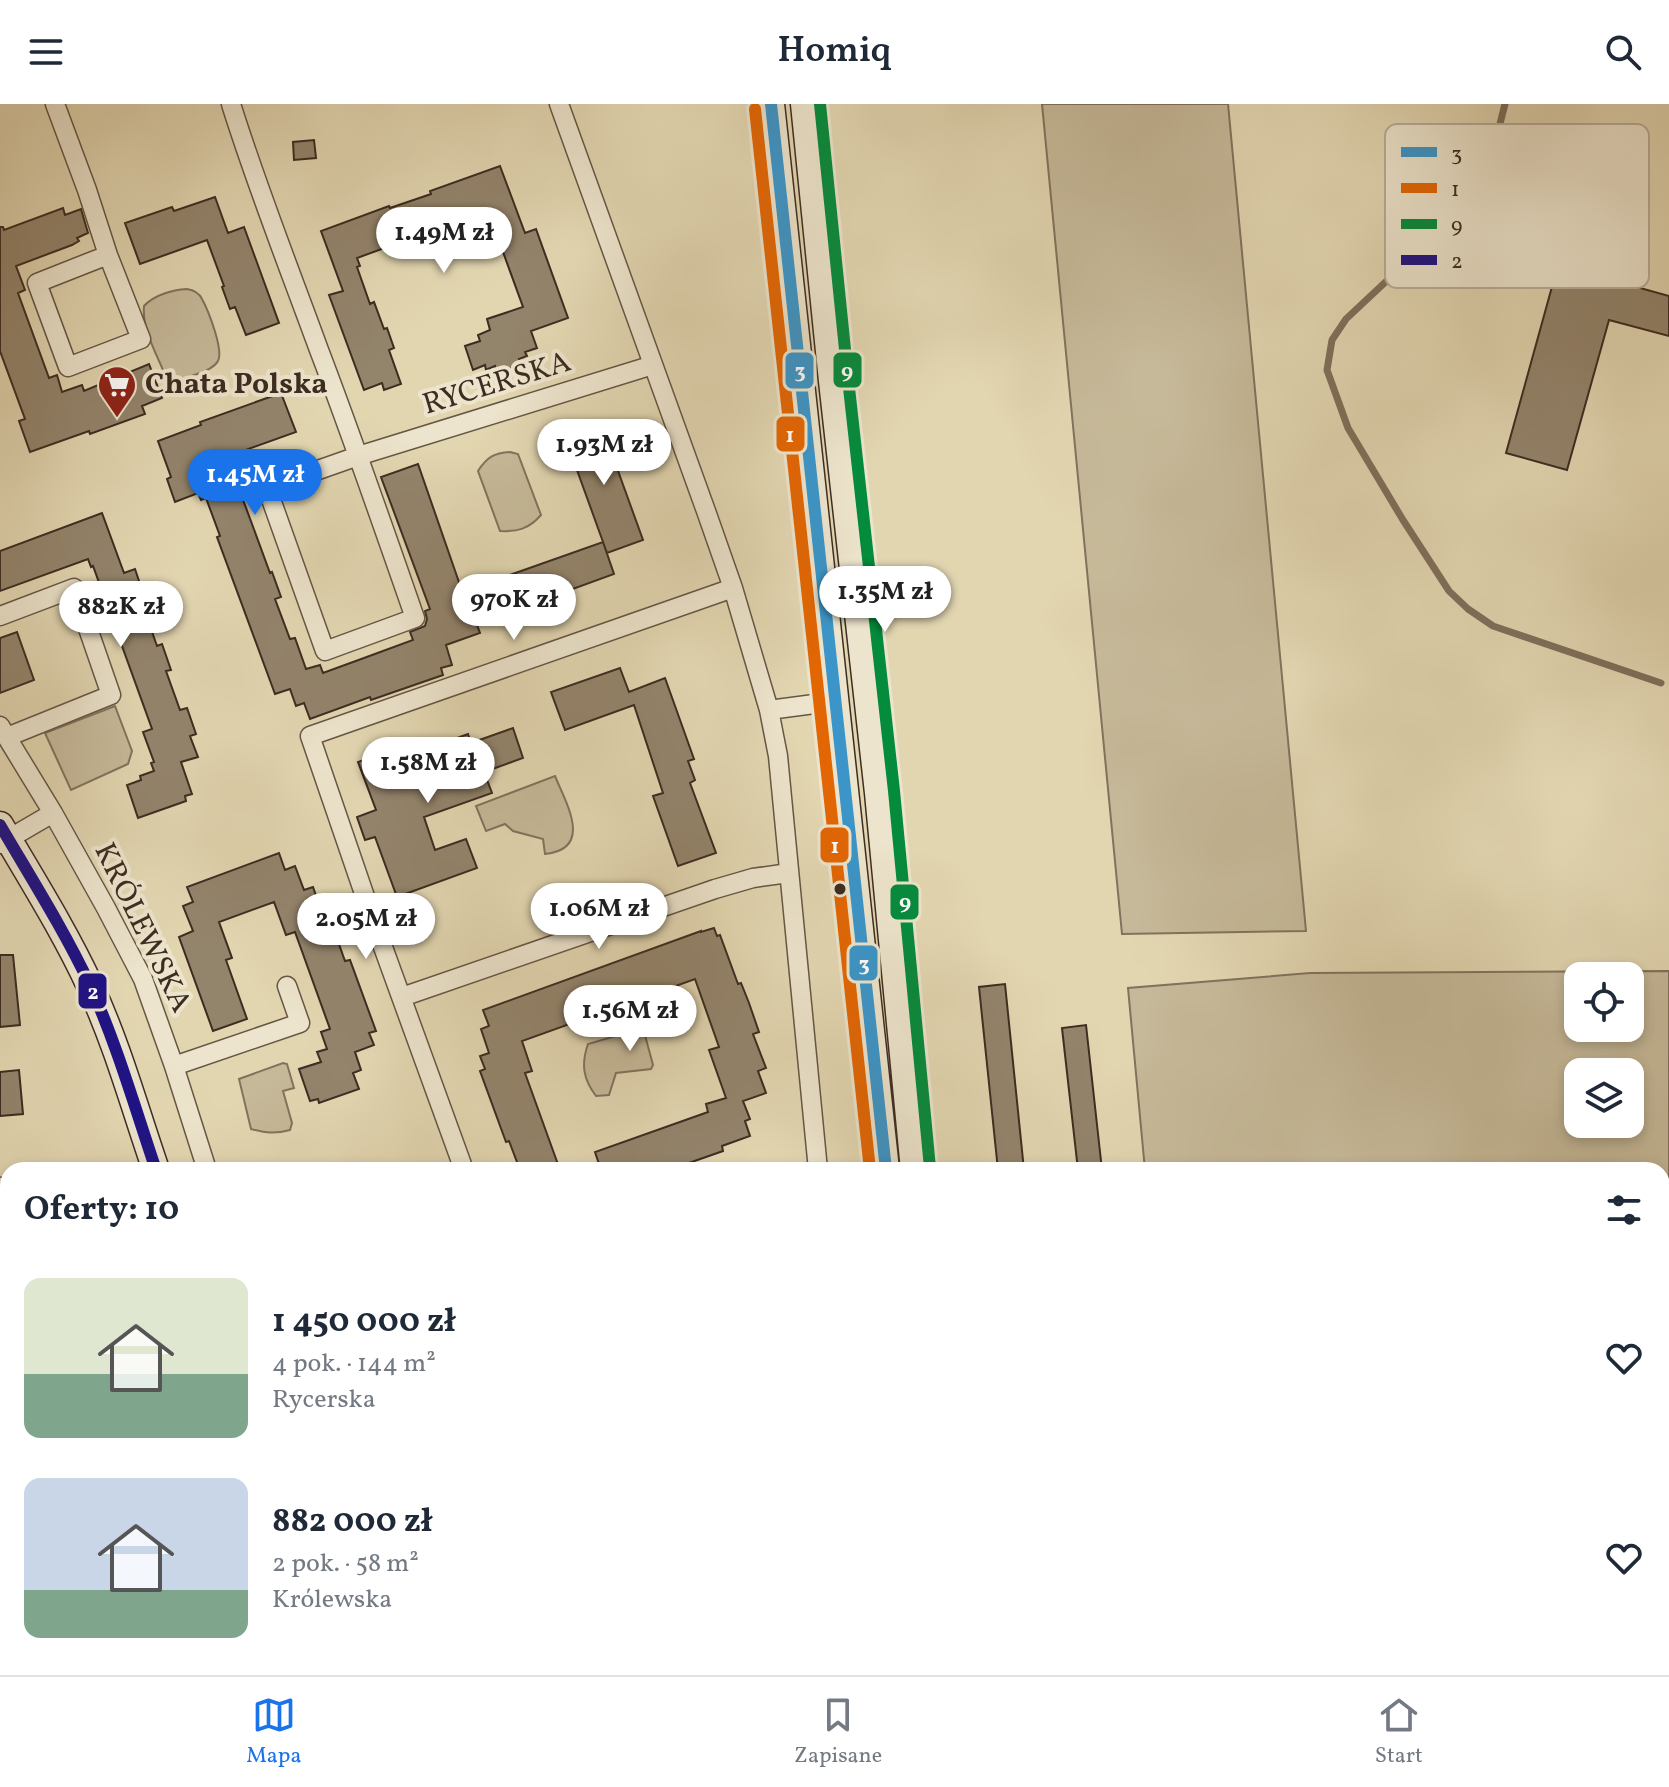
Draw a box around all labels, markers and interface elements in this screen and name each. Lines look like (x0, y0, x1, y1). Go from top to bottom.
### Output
text: Homiq (778, 27, 891, 77)
icon: menu (24, 30, 68, 74)
icon: search (1601, 30, 1645, 74)
legend (1385, 124, 1649, 288)
text: 3 (1451, 139, 1462, 170)
text: 1 (1451, 175, 1460, 206)
pin: 1.49M zł (361, 207, 527, 275)
text: 9 (1451, 211, 1462, 242)
text: 1.49M zł (394, 215, 494, 251)
text: 2 (1451, 247, 1463, 278)
street label: RYCERSKA (418, 342, 576, 426)
line badge: 3 (784, 351, 815, 390)
line badge: 9 (832, 351, 863, 389)
text: 3 (794, 357, 806, 388)
text: 9 (841, 357, 853, 388)
supermarket icon: Chata Polska (96, 364, 138, 419)
place label: Chata Polska (145, 364, 328, 406)
line badge: 1 (775, 415, 806, 453)
pin: 1.93M zł (521, 419, 687, 487)
text: 1 (786, 421, 794, 452)
text: 1.93M zł (555, 427, 653, 463)
pin: 1.45M zł (172, 449, 338, 517)
text: 1.45M zł (206, 457, 304, 493)
pin: 1.35M zł (802, 566, 968, 634)
pin: 970K zł (440, 574, 588, 642)
text: 1.35M zł (837, 574, 933, 610)
pin: 882K zł (47, 581, 195, 649)
text: 970K zł (470, 582, 558, 618)
text: 882K zł (77, 589, 165, 625)
pin: 1.58M zł (345, 737, 511, 805)
text: 1.58M zł (380, 745, 476, 781)
line badge: 1 (819, 826, 850, 864)
text: 1 (831, 832, 839, 863)
street label: KRÓLEWSKA (83, 836, 201, 1020)
unlabelled marker (832, 881, 848, 897)
pin: 1.06M zł (516, 883, 682, 951)
line badge: 9 (889, 883, 920, 921)
text: 9 (899, 888, 911, 919)
text: 1.06M zł (549, 891, 649, 927)
pin: 2.05M zł (283, 893, 449, 961)
text: 2.05M zł (315, 901, 417, 937)
line badge: 3 (848, 944, 879, 982)
text: 3 (858, 950, 870, 981)
map controls (1564, 962, 1644, 1138)
button: locate (1564, 962, 1644, 1042)
line badge: 2 (77, 972, 108, 1010)
text: 2 (87, 978, 99, 1009)
pin: 1.56M zł (547, 985, 713, 1053)
text: 1.56M zł (582, 993, 678, 1029)
button: layers (1564, 1058, 1644, 1138)
text: Oferty: 10 (24, 1187, 179, 1234)
icon: filters (1602, 1188, 1646, 1232)
text: 1 450 000 zł (272, 1299, 456, 1346)
icon: home (88, 1310, 184, 1406)
icon: heart (1602, 1336, 1646, 1380)
text: 4 pok. · 144 m² (272, 1346, 436, 1382)
text: Rycerska (272, 1382, 376, 1418)
text: 882 000 zł (272, 1499, 432, 1546)
icon: home (88, 1510, 184, 1606)
icon: heart (1602, 1536, 1646, 1580)
text: 2 pok. · 58 m² (272, 1546, 419, 1582)
text: Królewska (272, 1582, 392, 1618)
tab: Mapa (246, 1693, 301, 1772)
tab: Zapisane (794, 1693, 882, 1772)
tab: Start (1375, 1693, 1423, 1772)

